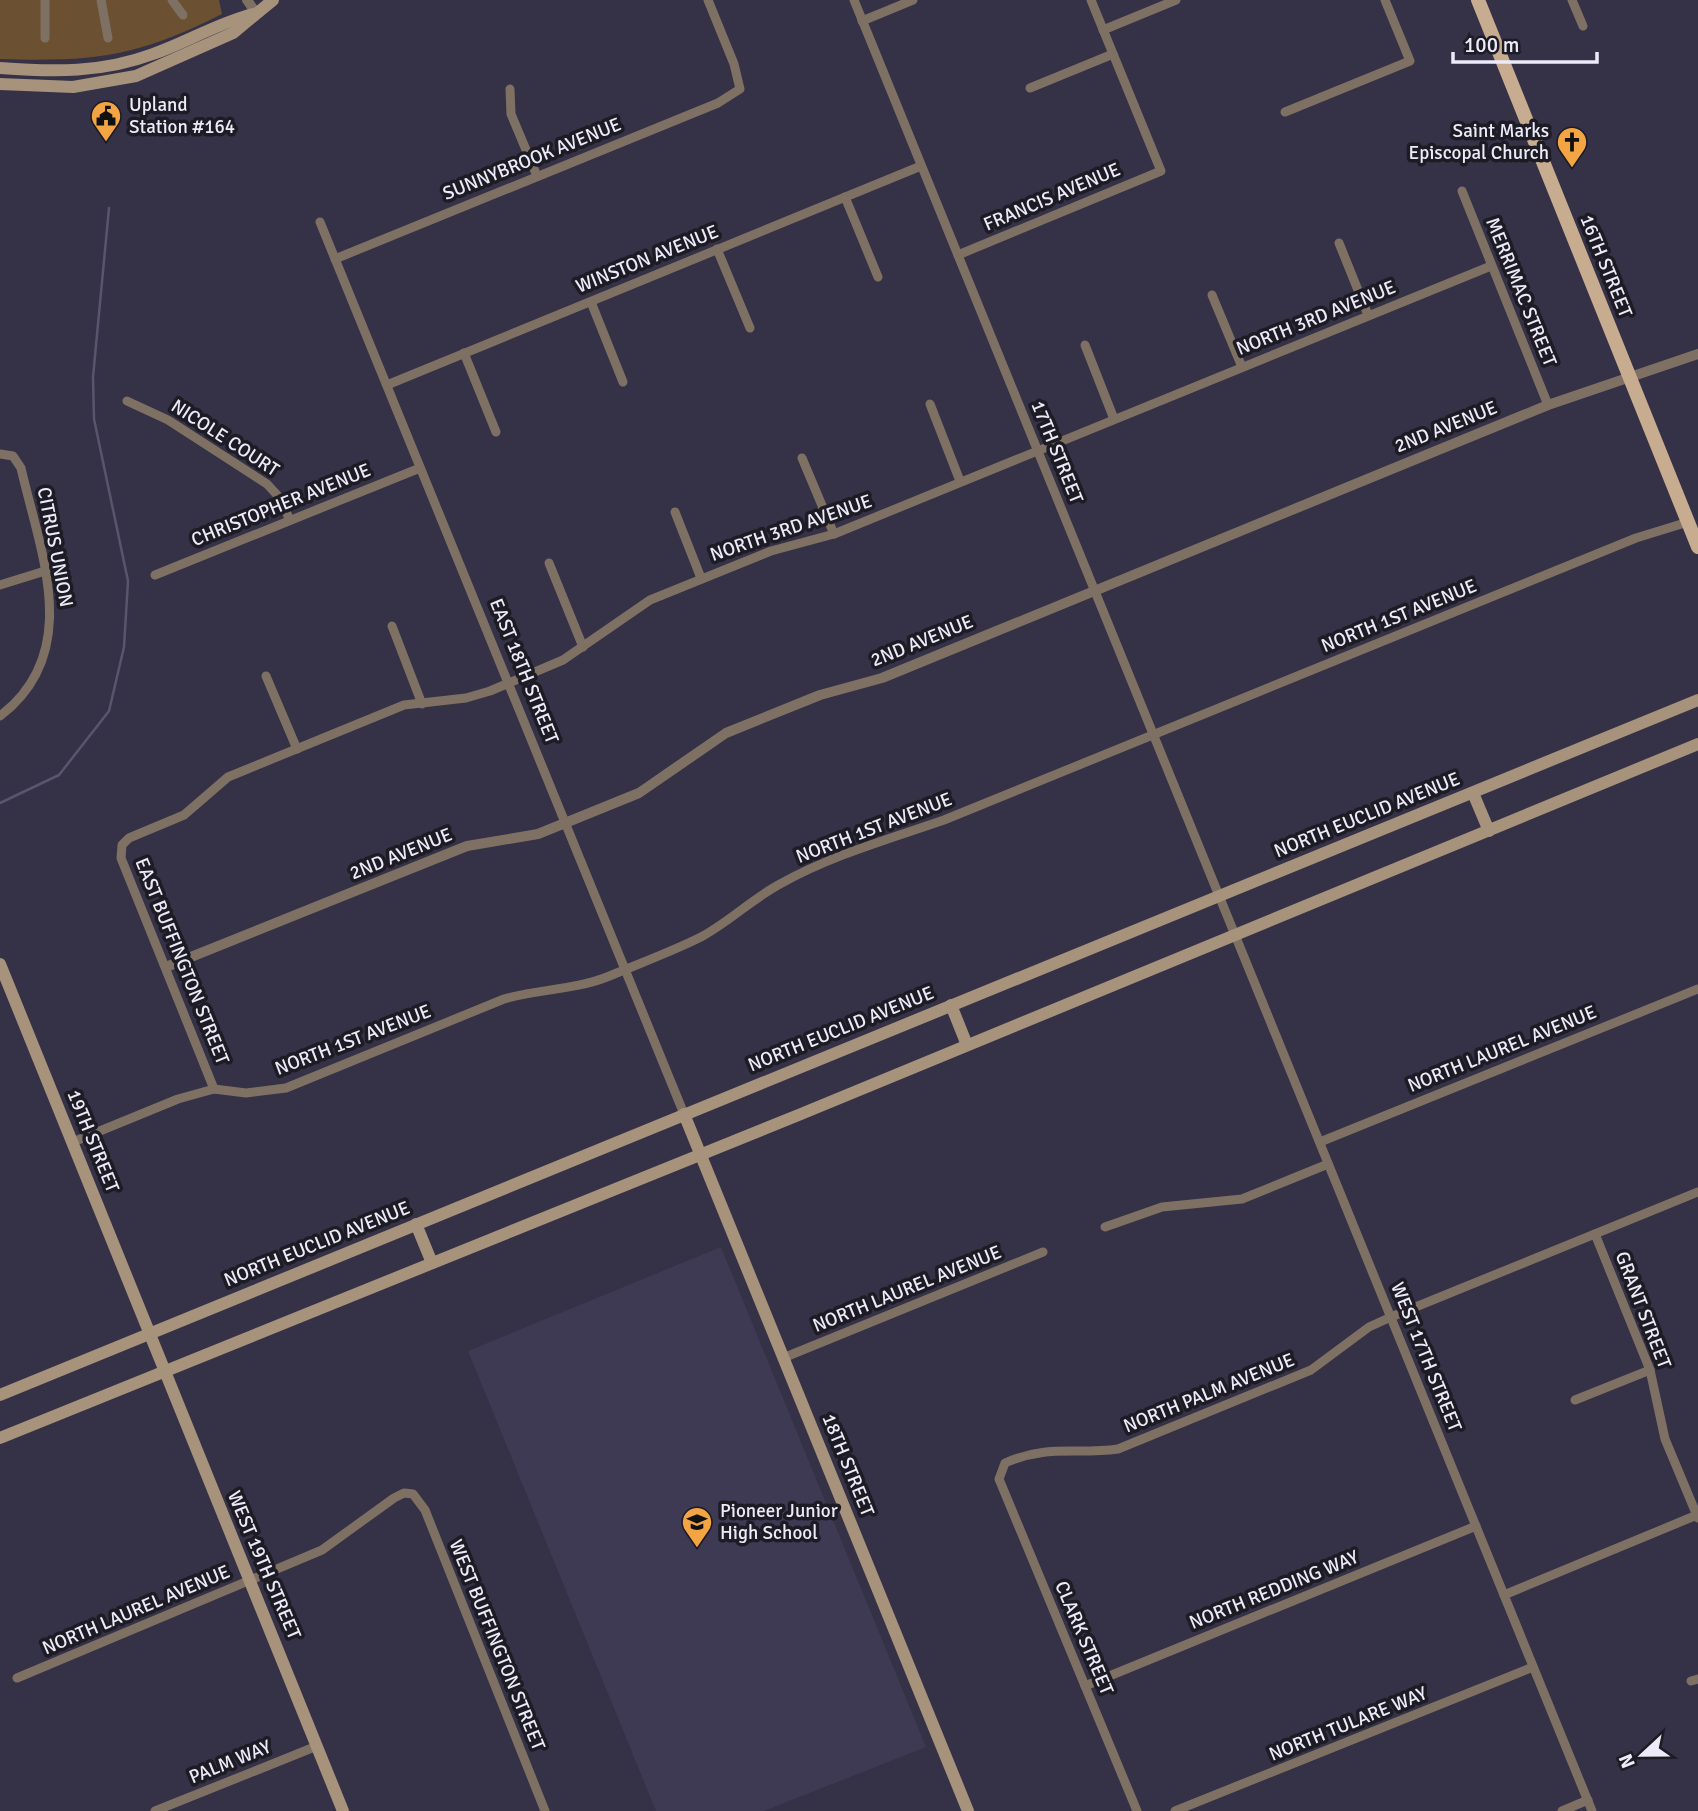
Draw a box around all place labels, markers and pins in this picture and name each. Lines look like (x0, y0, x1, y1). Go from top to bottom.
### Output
place label: Upland Station #164 (129, 93, 235, 139)
public building icon: Upland Station #164 (89, 99, 123, 143)
place label: Saint Marks Episcopal Church (1408, 119, 1549, 165)
church icon: Saint Marks Episcopal Church (1555, 125, 1589, 169)
place label: Pioneer Junior High School (720, 1499, 838, 1545)
school or university icon: Pioneer Junior High School (680, 1505, 714, 1549)

